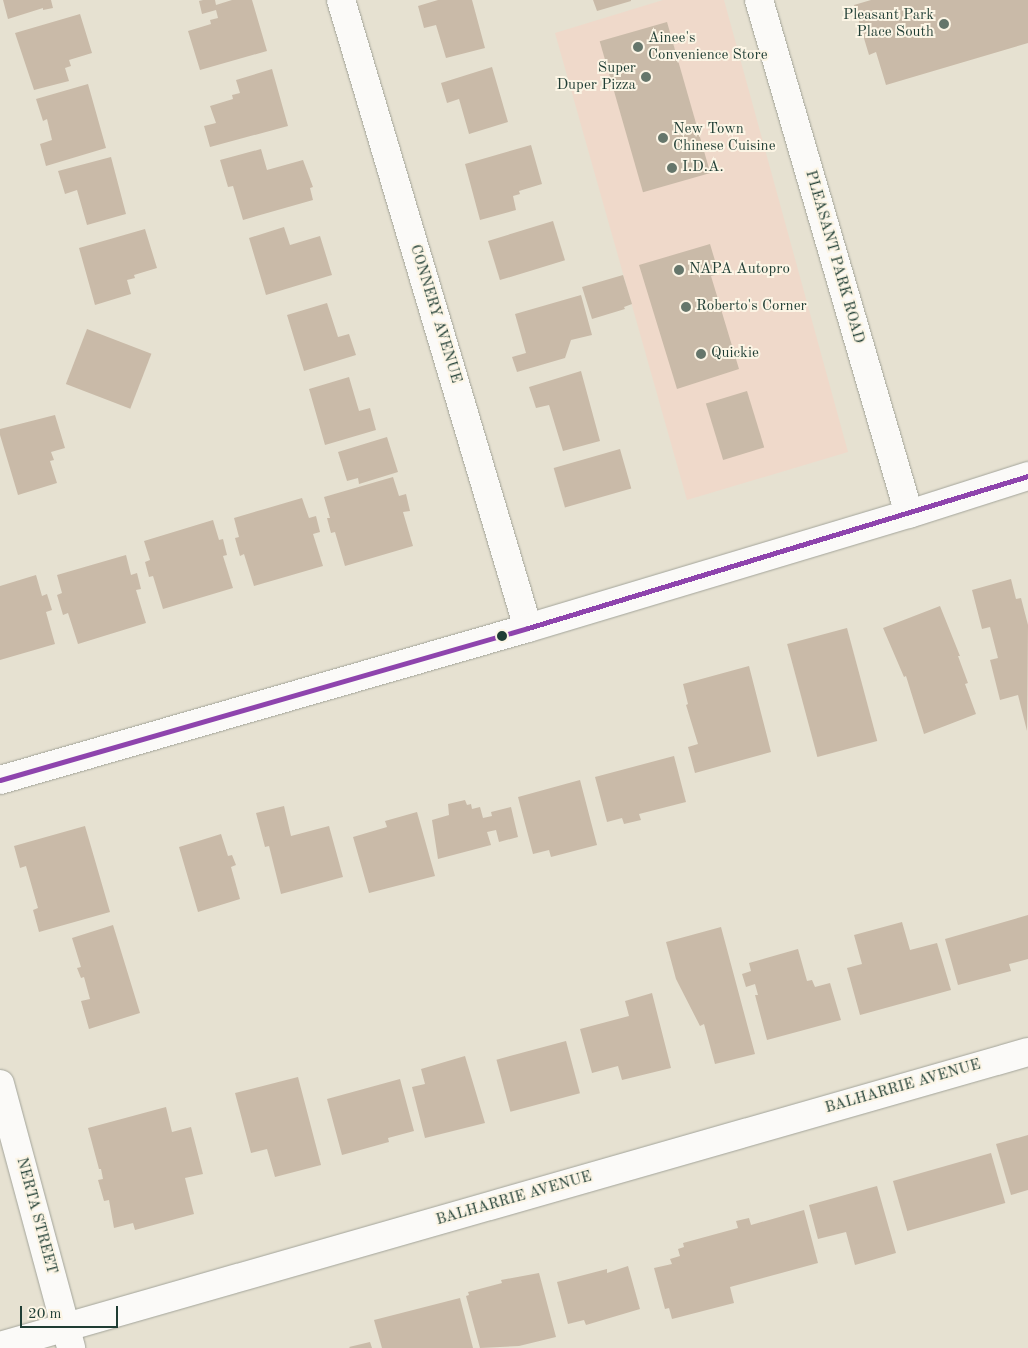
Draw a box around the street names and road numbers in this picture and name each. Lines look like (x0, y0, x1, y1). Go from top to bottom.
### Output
street label: PLEASANT PARK ROAD (801, 168, 867, 346)
street label: CONNERY AVENUE (405, 243, 465, 385)
street label: BALHARRIE AVENUE (823, 1056, 983, 1118)
street label: NERTA STREET (12, 1156, 60, 1276)
street label: BALHARRIE AVENUE (434, 1168, 594, 1230)

